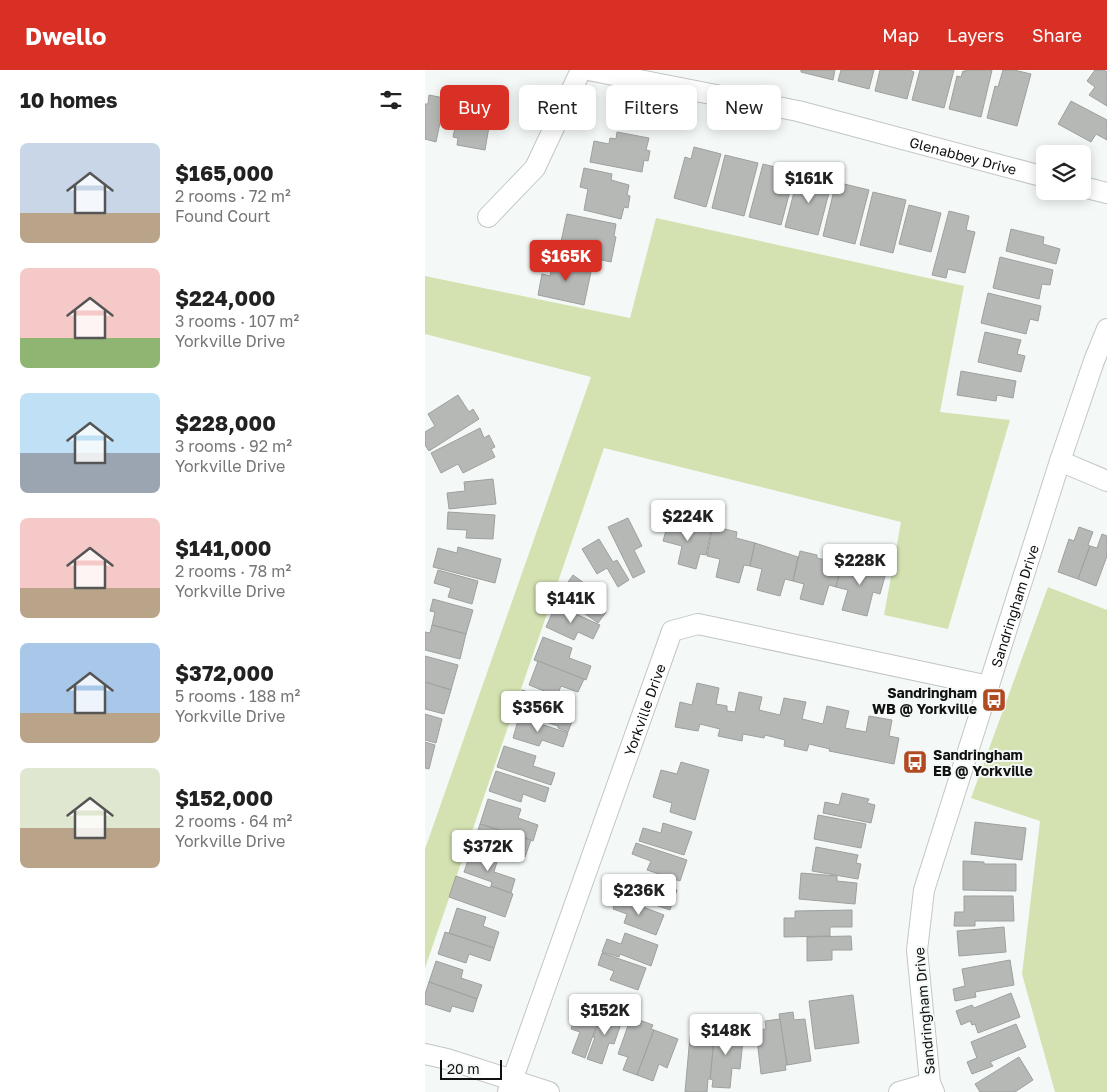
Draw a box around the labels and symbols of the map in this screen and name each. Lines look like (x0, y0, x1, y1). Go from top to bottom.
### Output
street label: Glenabbey Drive (908, 133, 1019, 178)
pin: $161K (774, 162, 844, 204)
pin: $165K (531, 240, 601, 282)
pin: $224K (653, 500, 723, 542)
street label: Sandringham Drive (987, 542, 1041, 669)
pin: $228K (825, 544, 895, 586)
pin: $141K (536, 582, 606, 624)
street label: Yorkville Drive (620, 661, 668, 758)
place label: Sandringham WB @ Yorkville (872, 684, 977, 717)
bus stop icon: Sandringham WB @ Yorkville (981, 687, 1007, 713)
pin: $356K (503, 690, 573, 733)
place label: Sandringham EB @ Yorkville (933, 746, 1033, 779)
bus stop icon: Sandringham EB @ Yorkville (902, 749, 928, 775)
pin: $372K (453, 830, 523, 872)
pin: $236K (604, 874, 674, 916)
street label: Sandringham Drive (910, 947, 938, 1075)
pin: $152K (570, 994, 640, 1036)
pin: $148K (691, 1014, 761, 1056)
scale bar (440, 1057, 503, 1080)

